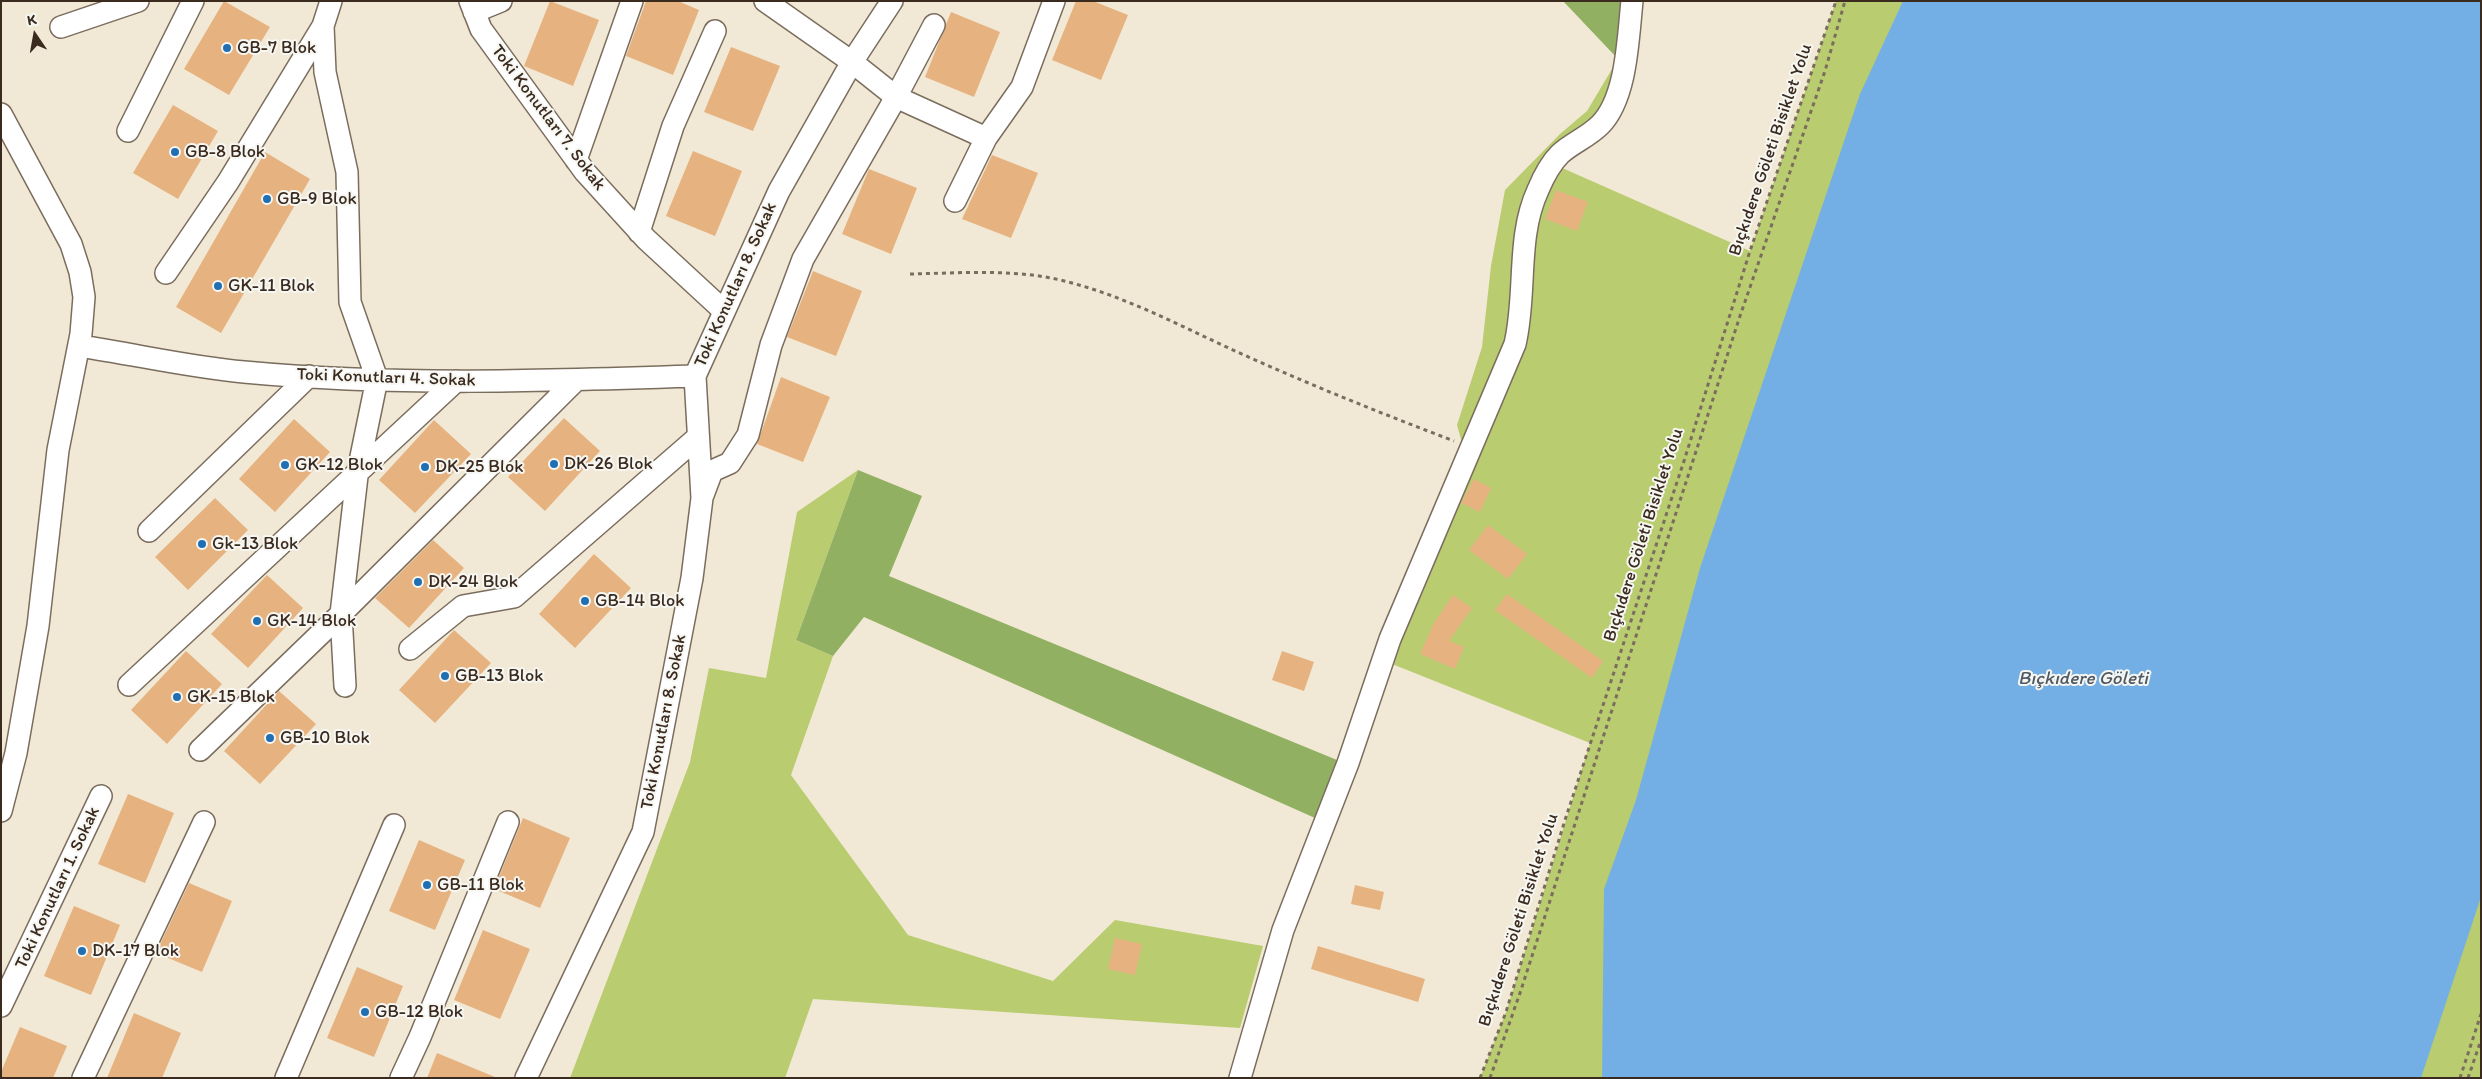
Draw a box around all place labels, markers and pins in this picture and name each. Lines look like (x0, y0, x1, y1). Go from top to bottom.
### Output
place label: GB-7 Blok (237, 37, 316, 59)
marker: GB-7 Blok (221, 42, 233, 54)
place label: GB-8 Blok (185, 141, 265, 163)
marker: GB-8 Blok (169, 146, 181, 158)
place label: GB-9 Blok (277, 188, 357, 210)
marker: GB-9 Blok (261, 193, 273, 205)
place label: GK-11 Blok (228, 275, 315, 297)
marker: GK-11 Blok (212, 280, 224, 292)
place label: DK-26 Blok (564, 453, 653, 475)
place label: GK-12 Blok (295, 454, 383, 476)
place label: DK-25 Blok (435, 456, 523, 478)
marker: DK-26 Blok (548, 458, 560, 470)
marker: GK-12 Blok (279, 459, 291, 471)
marker: DK-25 Blok (419, 461, 431, 473)
place label: Gk-13 Blok (212, 533, 298, 555)
marker: Gk-13 Blok (196, 538, 208, 550)
place label: DK-24 Blok (428, 571, 518, 593)
marker: DK-24 Blok (412, 576, 424, 588)
place label: GB-14 Blok (595, 590, 684, 612)
marker: GB-14 Blok (579, 595, 591, 607)
place label: GK-14 Blok (267, 610, 356, 632)
marker: GK-14 Blok (251, 615, 263, 627)
place label: GB-13 Blok (455, 665, 543, 687)
marker: GB-13 Blok (439, 670, 451, 682)
place label: GK-15 Blok (187, 686, 275, 708)
marker: GK-15 Blok (171, 691, 183, 703)
place label: GB-10 Blok (280, 727, 370, 749)
marker: GB-10 Blok (264, 732, 276, 744)
place label: GB-11 Blok (437, 874, 524, 896)
marker: GB-11 Blok (421, 879, 433, 891)
place label: DK-17 Blok (92, 940, 179, 962)
marker: DK-17 Blok (76, 945, 88, 957)
place label: GB-12 Blok (375, 1001, 463, 1023)
marker: GB-12 Blok (359, 1006, 371, 1018)

